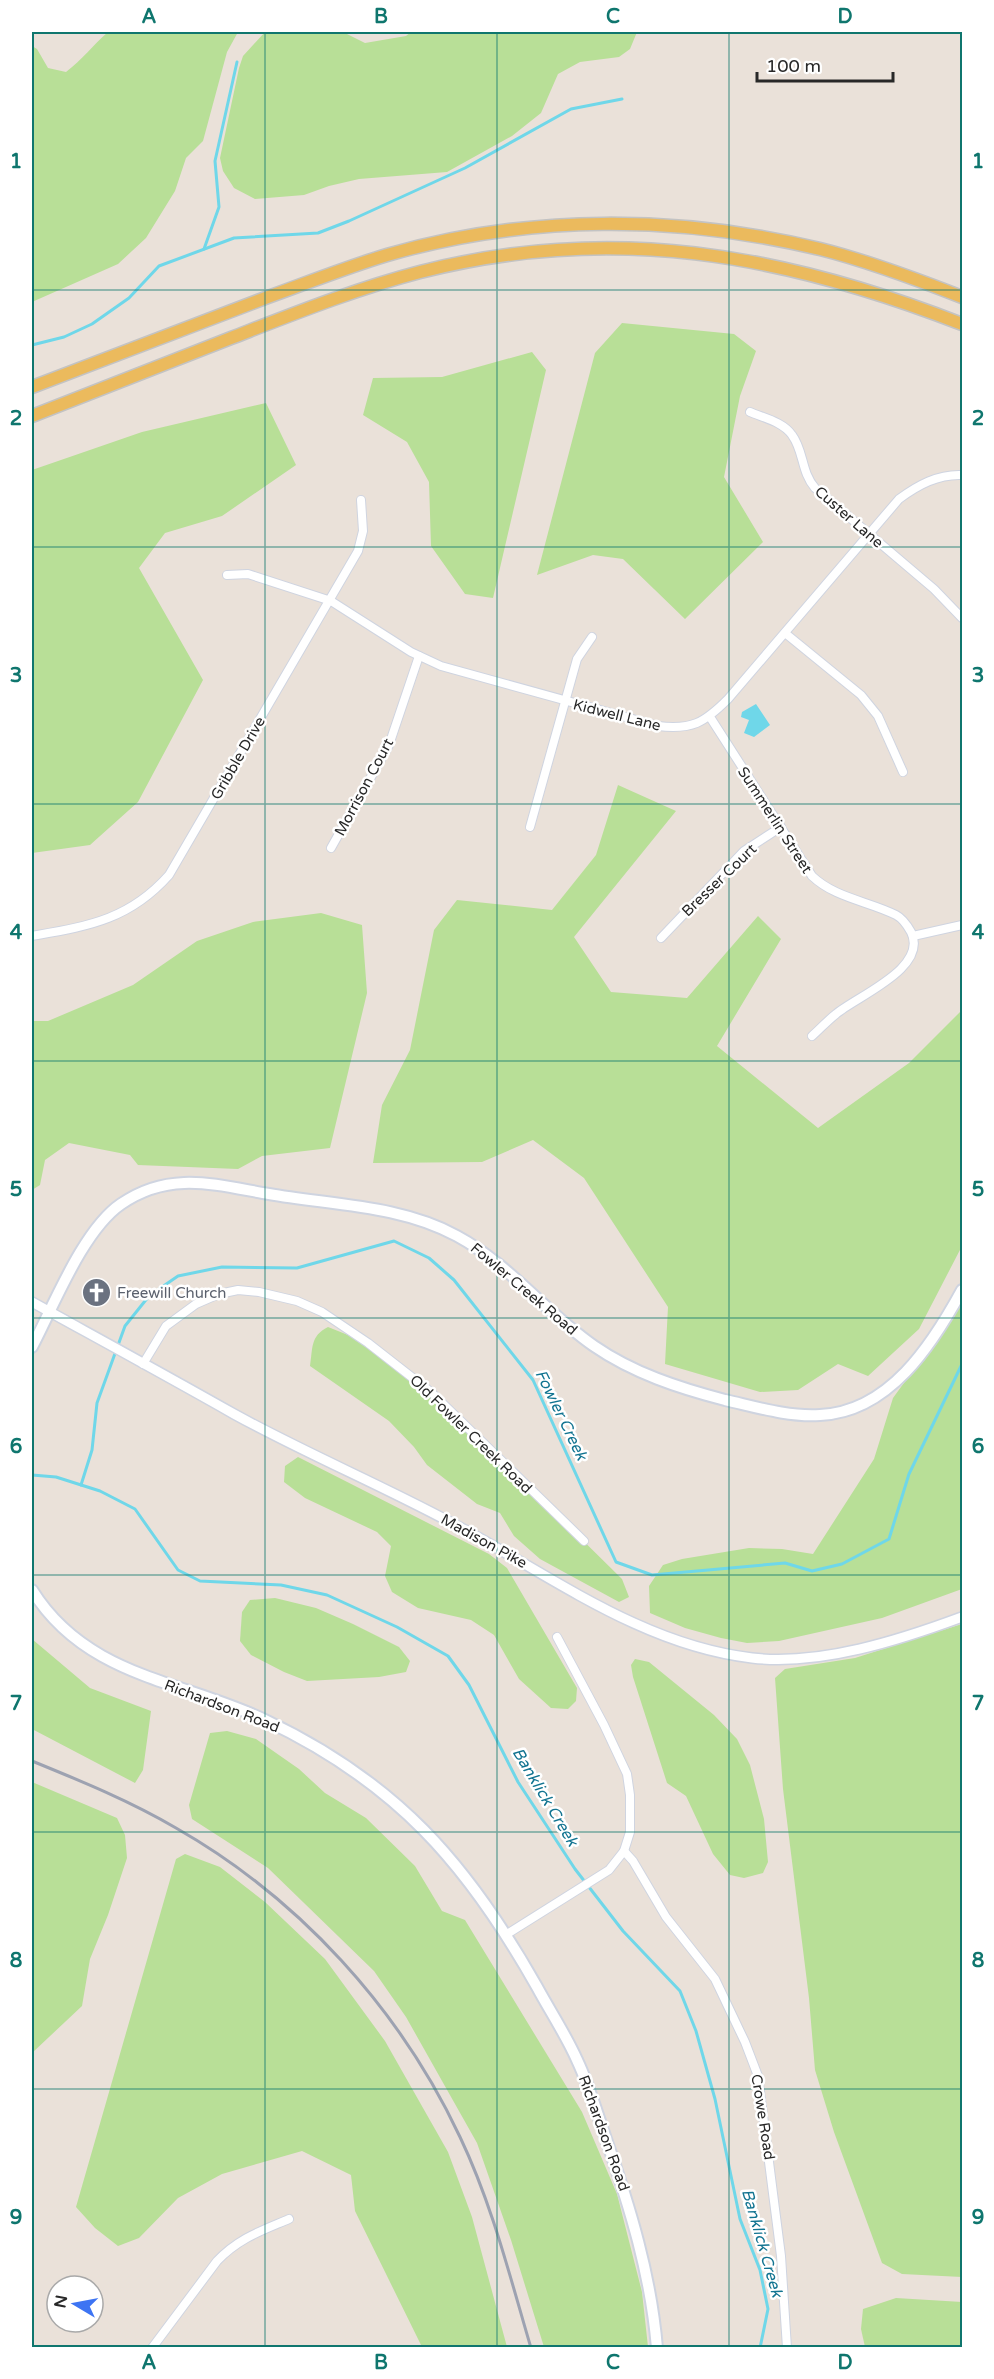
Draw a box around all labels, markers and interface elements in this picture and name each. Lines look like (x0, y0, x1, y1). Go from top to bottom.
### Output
text: A (142, 5, 157, 29)
text: B (374, 5, 388, 29)
text: C (606, 5, 620, 29)
text: D (837, 5, 853, 29)
scale bar (757, 45, 894, 83)
text: 100 m (766, 55, 821, 77)
text: 1 (10, 150, 22, 174)
text: 1 (972, 150, 984, 174)
text: 2 (10, 407, 22, 431)
text: 2 (972, 407, 984, 431)
street label: Custer Lane (811, 482, 887, 552)
text: 3 (10, 664, 22, 688)
text: 3 (972, 664, 984, 688)
street label: Kidwell Lane (571, 695, 663, 735)
street label: Gribble Drive (207, 713, 269, 803)
street label: Morrison Court (331, 735, 397, 839)
street label: Summerlin Street (734, 763, 816, 877)
street label: Bresser Court (678, 840, 760, 920)
text: 4 (10, 921, 23, 945)
text: 4 (972, 921, 985, 945)
text: 5 (10, 1178, 22, 1202)
text: 5 (972, 1178, 984, 1202)
street label: Fowler Creek Road (467, 1239, 581, 1339)
church icon: Freewill Church (80, 1277, 112, 1309)
place label: Freewill Church (117, 1284, 226, 1302)
water label: Fowler Creek (530, 1366, 592, 1465)
street label: Old Fowler Creek Road (406, 1371, 536, 1497)
text: 6 (10, 1435, 22, 1459)
text: 6 (972, 1435, 984, 1459)
street label: Madison Pike (438, 1510, 530, 1572)
street label: Richardson Road (162, 1676, 282, 1736)
text: 7 (10, 1692, 22, 1716)
text: 7 (972, 1692, 984, 1716)
water label: Banklick Creek (508, 1744, 583, 1851)
text: 8 (10, 1949, 22, 1973)
text: 8 (972, 1949, 984, 1973)
street label: Richardson Road (575, 2073, 633, 2193)
street label: Crowe Road (747, 2073, 779, 2161)
water label: Banklick Creek (737, 2187, 787, 2301)
text: 9 (10, 2206, 22, 2230)
text: 9 (972, 2206, 984, 2230)
north arrow (45, 2274, 105, 2334)
text: N (50, 2294, 72, 2310)
text: A (142, 2351, 157, 2375)
text: B (374, 2351, 388, 2375)
text: C (606, 2351, 620, 2375)
text: D (837, 2351, 853, 2375)

